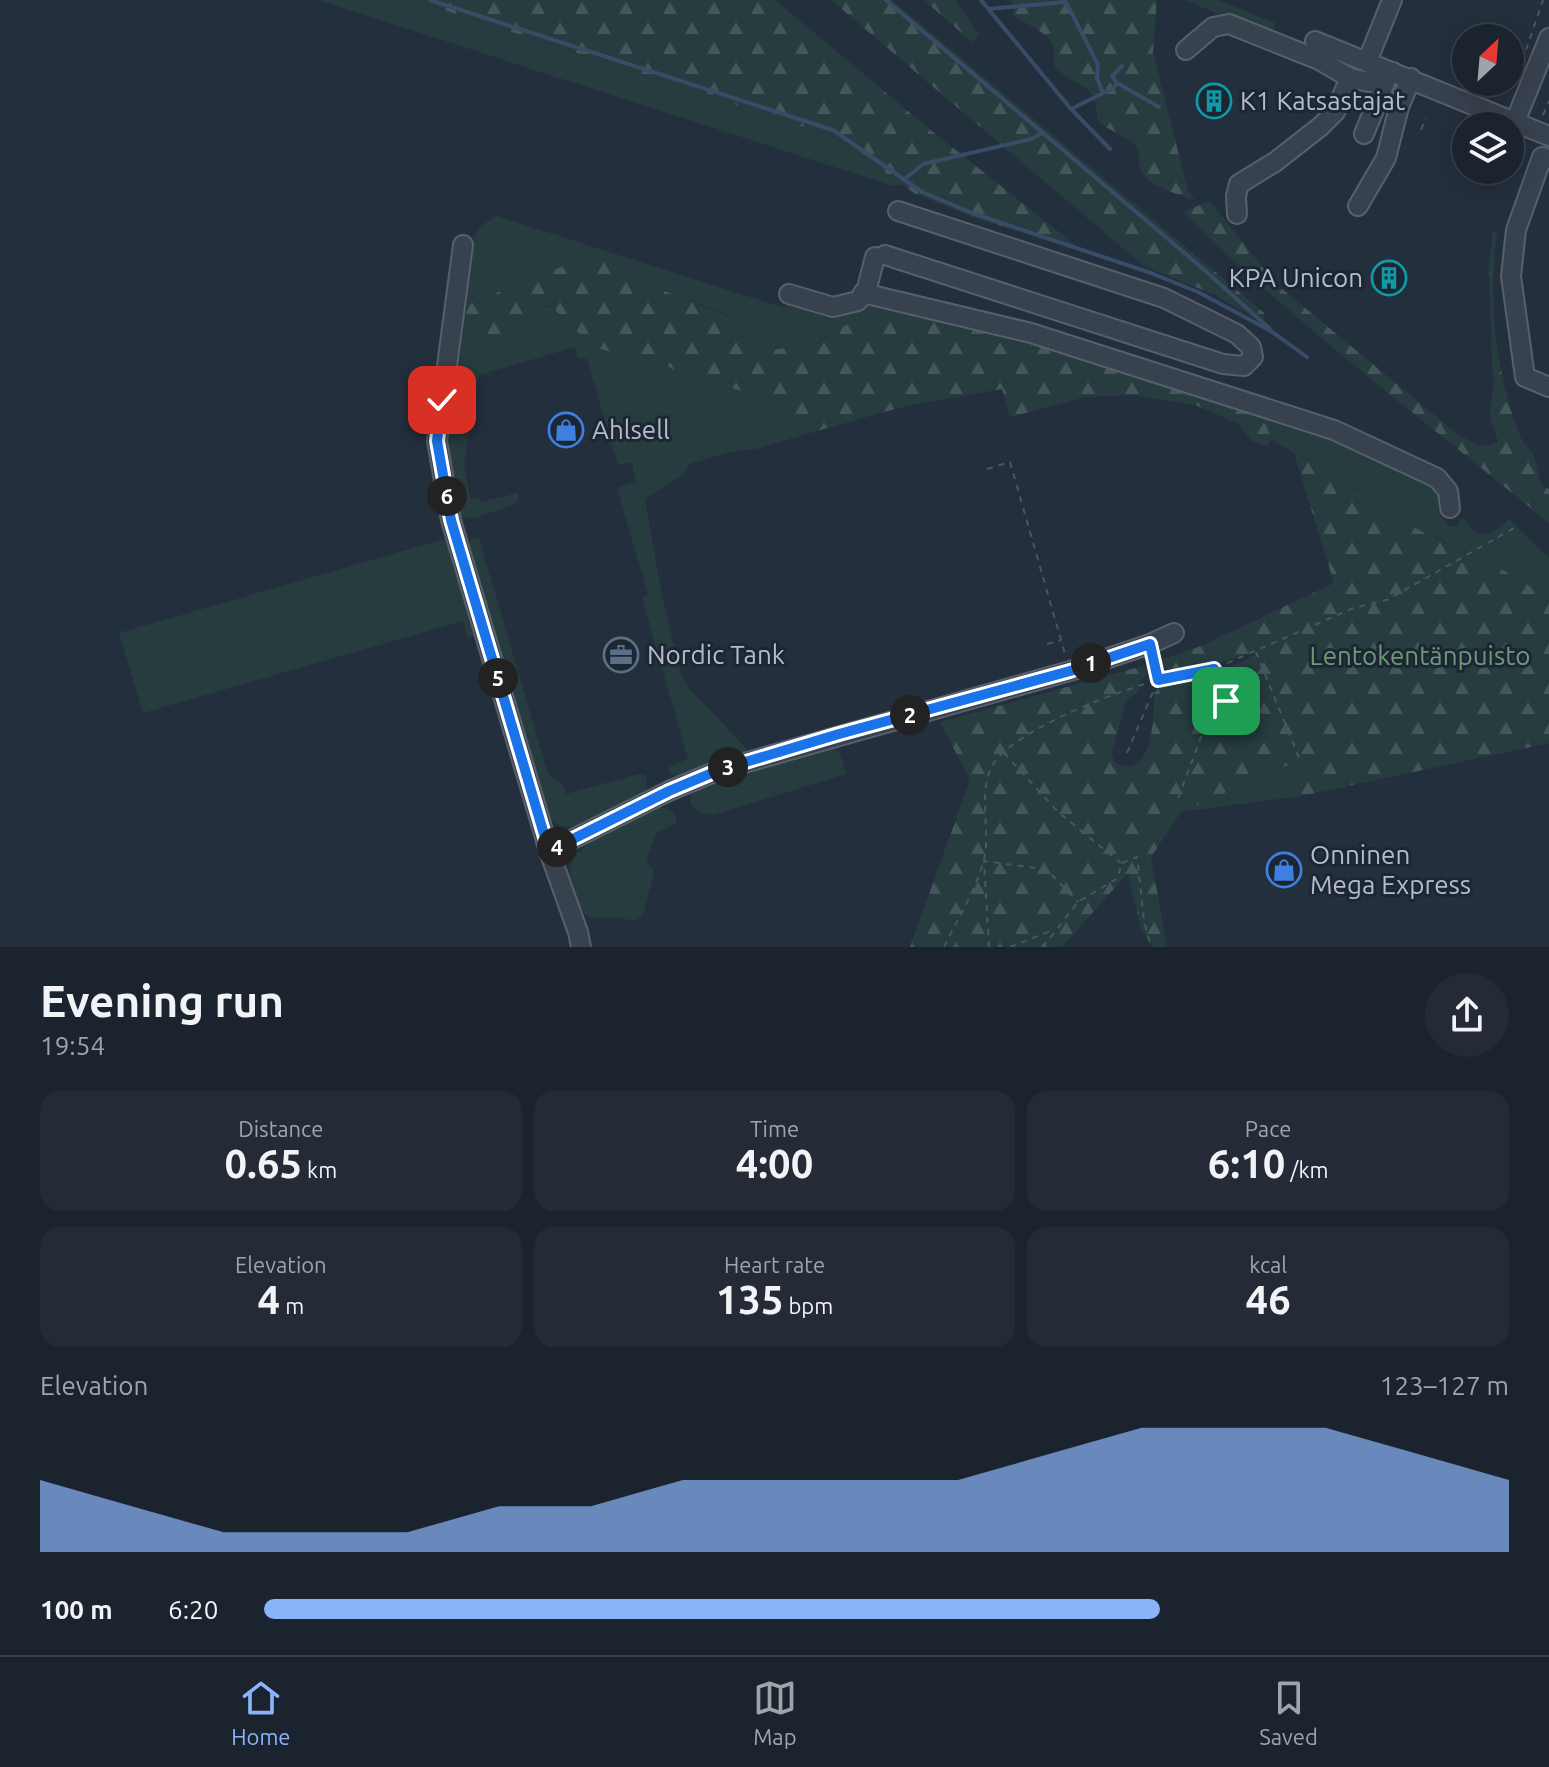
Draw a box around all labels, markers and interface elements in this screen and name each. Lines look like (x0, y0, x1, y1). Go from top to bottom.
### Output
north arrow (1452, 24, 1524, 96)
map controls (1452, 24, 1524, 184)
building icon: K1 Katsastajat (1195, 82, 1233, 120)
place label: K1 Katsastajat (1240, 86, 1405, 115)
button: layers (1452, 112, 1524, 184)
building icon: KPA Unicon (1370, 259, 1408, 297)
place label: KPA Unicon (1229, 263, 1363, 292)
pin (408, 366, 476, 434)
icon: check (420, 378, 464, 422)
shop icon: Ahlsell (547, 411, 585, 449)
place label: Ahlsell (592, 415, 670, 444)
pin: 6 (427, 476, 467, 516)
text: 6 (441, 483, 453, 508)
office icon: Nordic Tank (602, 636, 640, 674)
place label: Nordic Tank (647, 640, 785, 669)
park label: Lentokentänpuisto (1309, 641, 1531, 670)
pin: 1 (1071, 643, 1111, 683)
text: 1 (1085, 650, 1097, 675)
pin: 5 (478, 658, 518, 698)
text: 5 (492, 665, 504, 690)
pin (1192, 667, 1260, 735)
icon: arrive (1204, 679, 1248, 723)
pin: 2 (890, 695, 930, 735)
text: 2 (904, 702, 916, 727)
pin: 3 (708, 747, 748, 787)
text: 3 (722, 754, 734, 779)
pin: 4 (537, 827, 577, 867)
text: 4 (551, 834, 563, 859)
place label: Onninen Mega Express (1310, 840, 1471, 899)
shop icon: Onninen Mega Express (1265, 851, 1303, 889)
button: share (1425, 973, 1509, 1057)
text: Evening run (40, 976, 284, 1025)
text: 19:54 (40, 1031, 105, 1060)
text: Distance (238, 1116, 323, 1141)
text: Time (750, 1116, 799, 1141)
text: Pace (1245, 1116, 1291, 1141)
text: 0.65 (224, 1141, 302, 1186)
text: 4:00 (736, 1141, 813, 1186)
text: 6:10 (1208, 1141, 1285, 1186)
text: km (302, 1157, 337, 1182)
text: /km (1285, 1157, 1329, 1182)
text: Elevation (235, 1252, 327, 1277)
text: Heart rate (724, 1252, 825, 1277)
text: kcal (1249, 1252, 1287, 1277)
text: 4 (258, 1277, 280, 1322)
text: 135 (716, 1277, 783, 1322)
text: 46 (1246, 1277, 1291, 1322)
text: m (280, 1293, 304, 1318)
text: bpm (783, 1293, 833, 1318)
text: Elevation (40, 1371, 148, 1400)
text: 123–127 m (1380, 1371, 1509, 1400)
text: 100 m (40, 1595, 113, 1624)
text: 6:20 (168, 1595, 218, 1624)
tab: Home (231, 1676, 291, 1749)
tab: Map (753, 1676, 797, 1749)
tab: Saved (1259, 1676, 1318, 1749)

